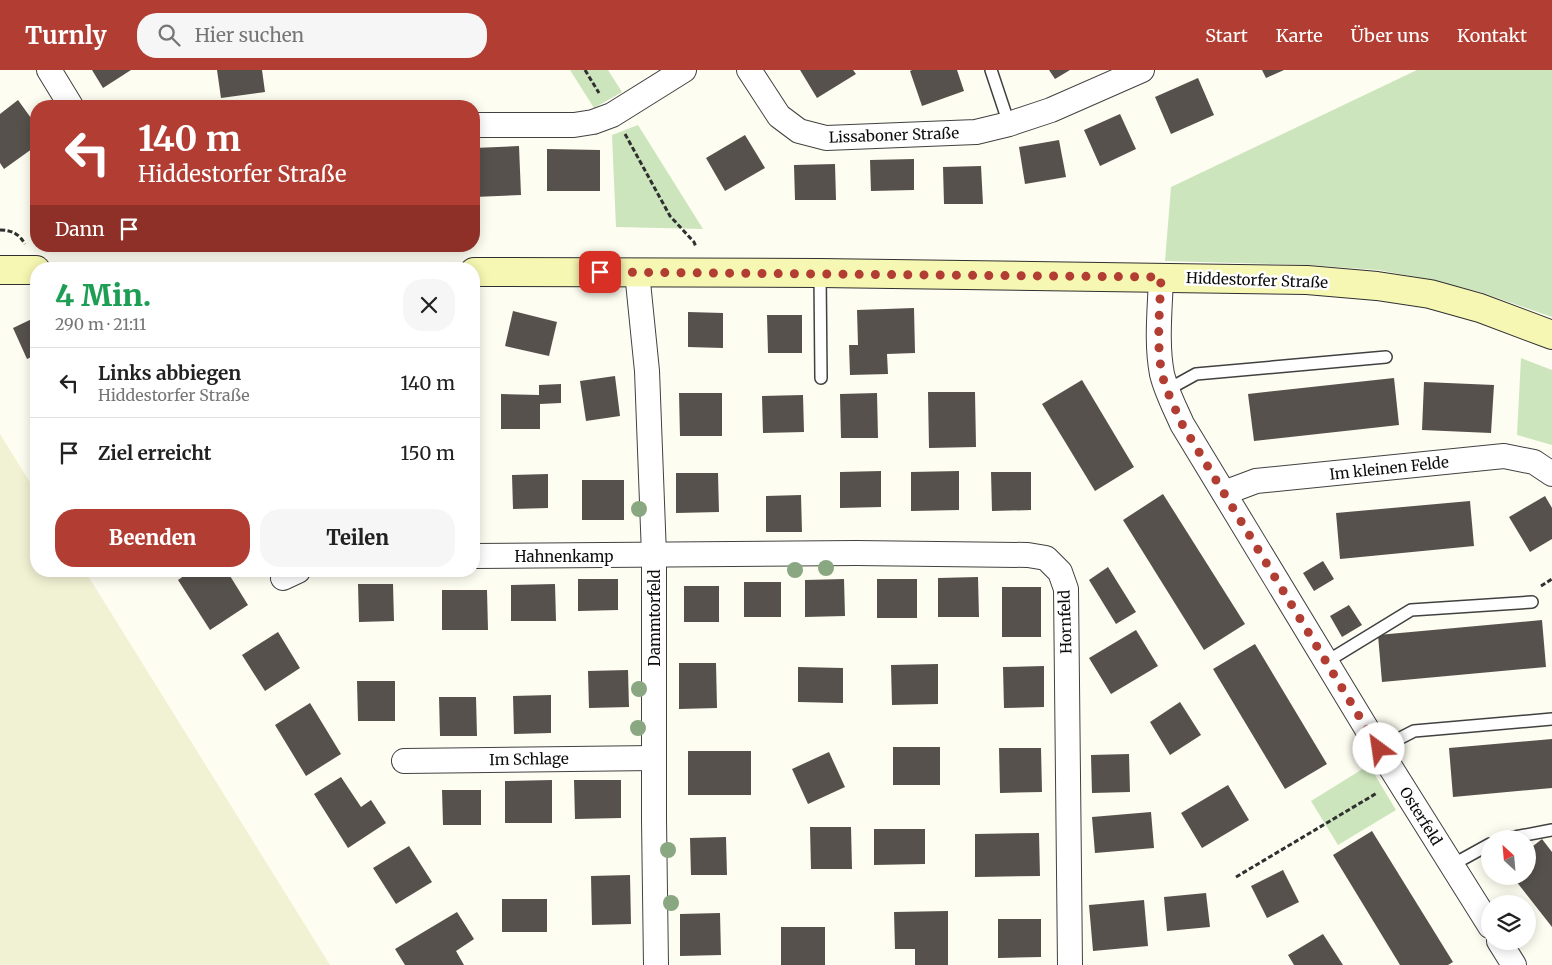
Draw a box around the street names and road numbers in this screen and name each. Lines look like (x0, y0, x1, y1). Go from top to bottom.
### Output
street label: Lissaboner Straße (829, 123, 960, 147)
street label: Hiddestorfer Straße (1186, 268, 1329, 292)
street label: Im kleinen Felde (1328, 452, 1450, 484)
street label: Hahnenkamp (515, 547, 613, 566)
street label: Dammtorfeld (645, 570, 664, 666)
street label: Hornfeld (1054, 590, 1076, 654)
street label: Im Schlage (489, 749, 569, 769)
street label: Osterfeld (1396, 783, 1446, 849)

